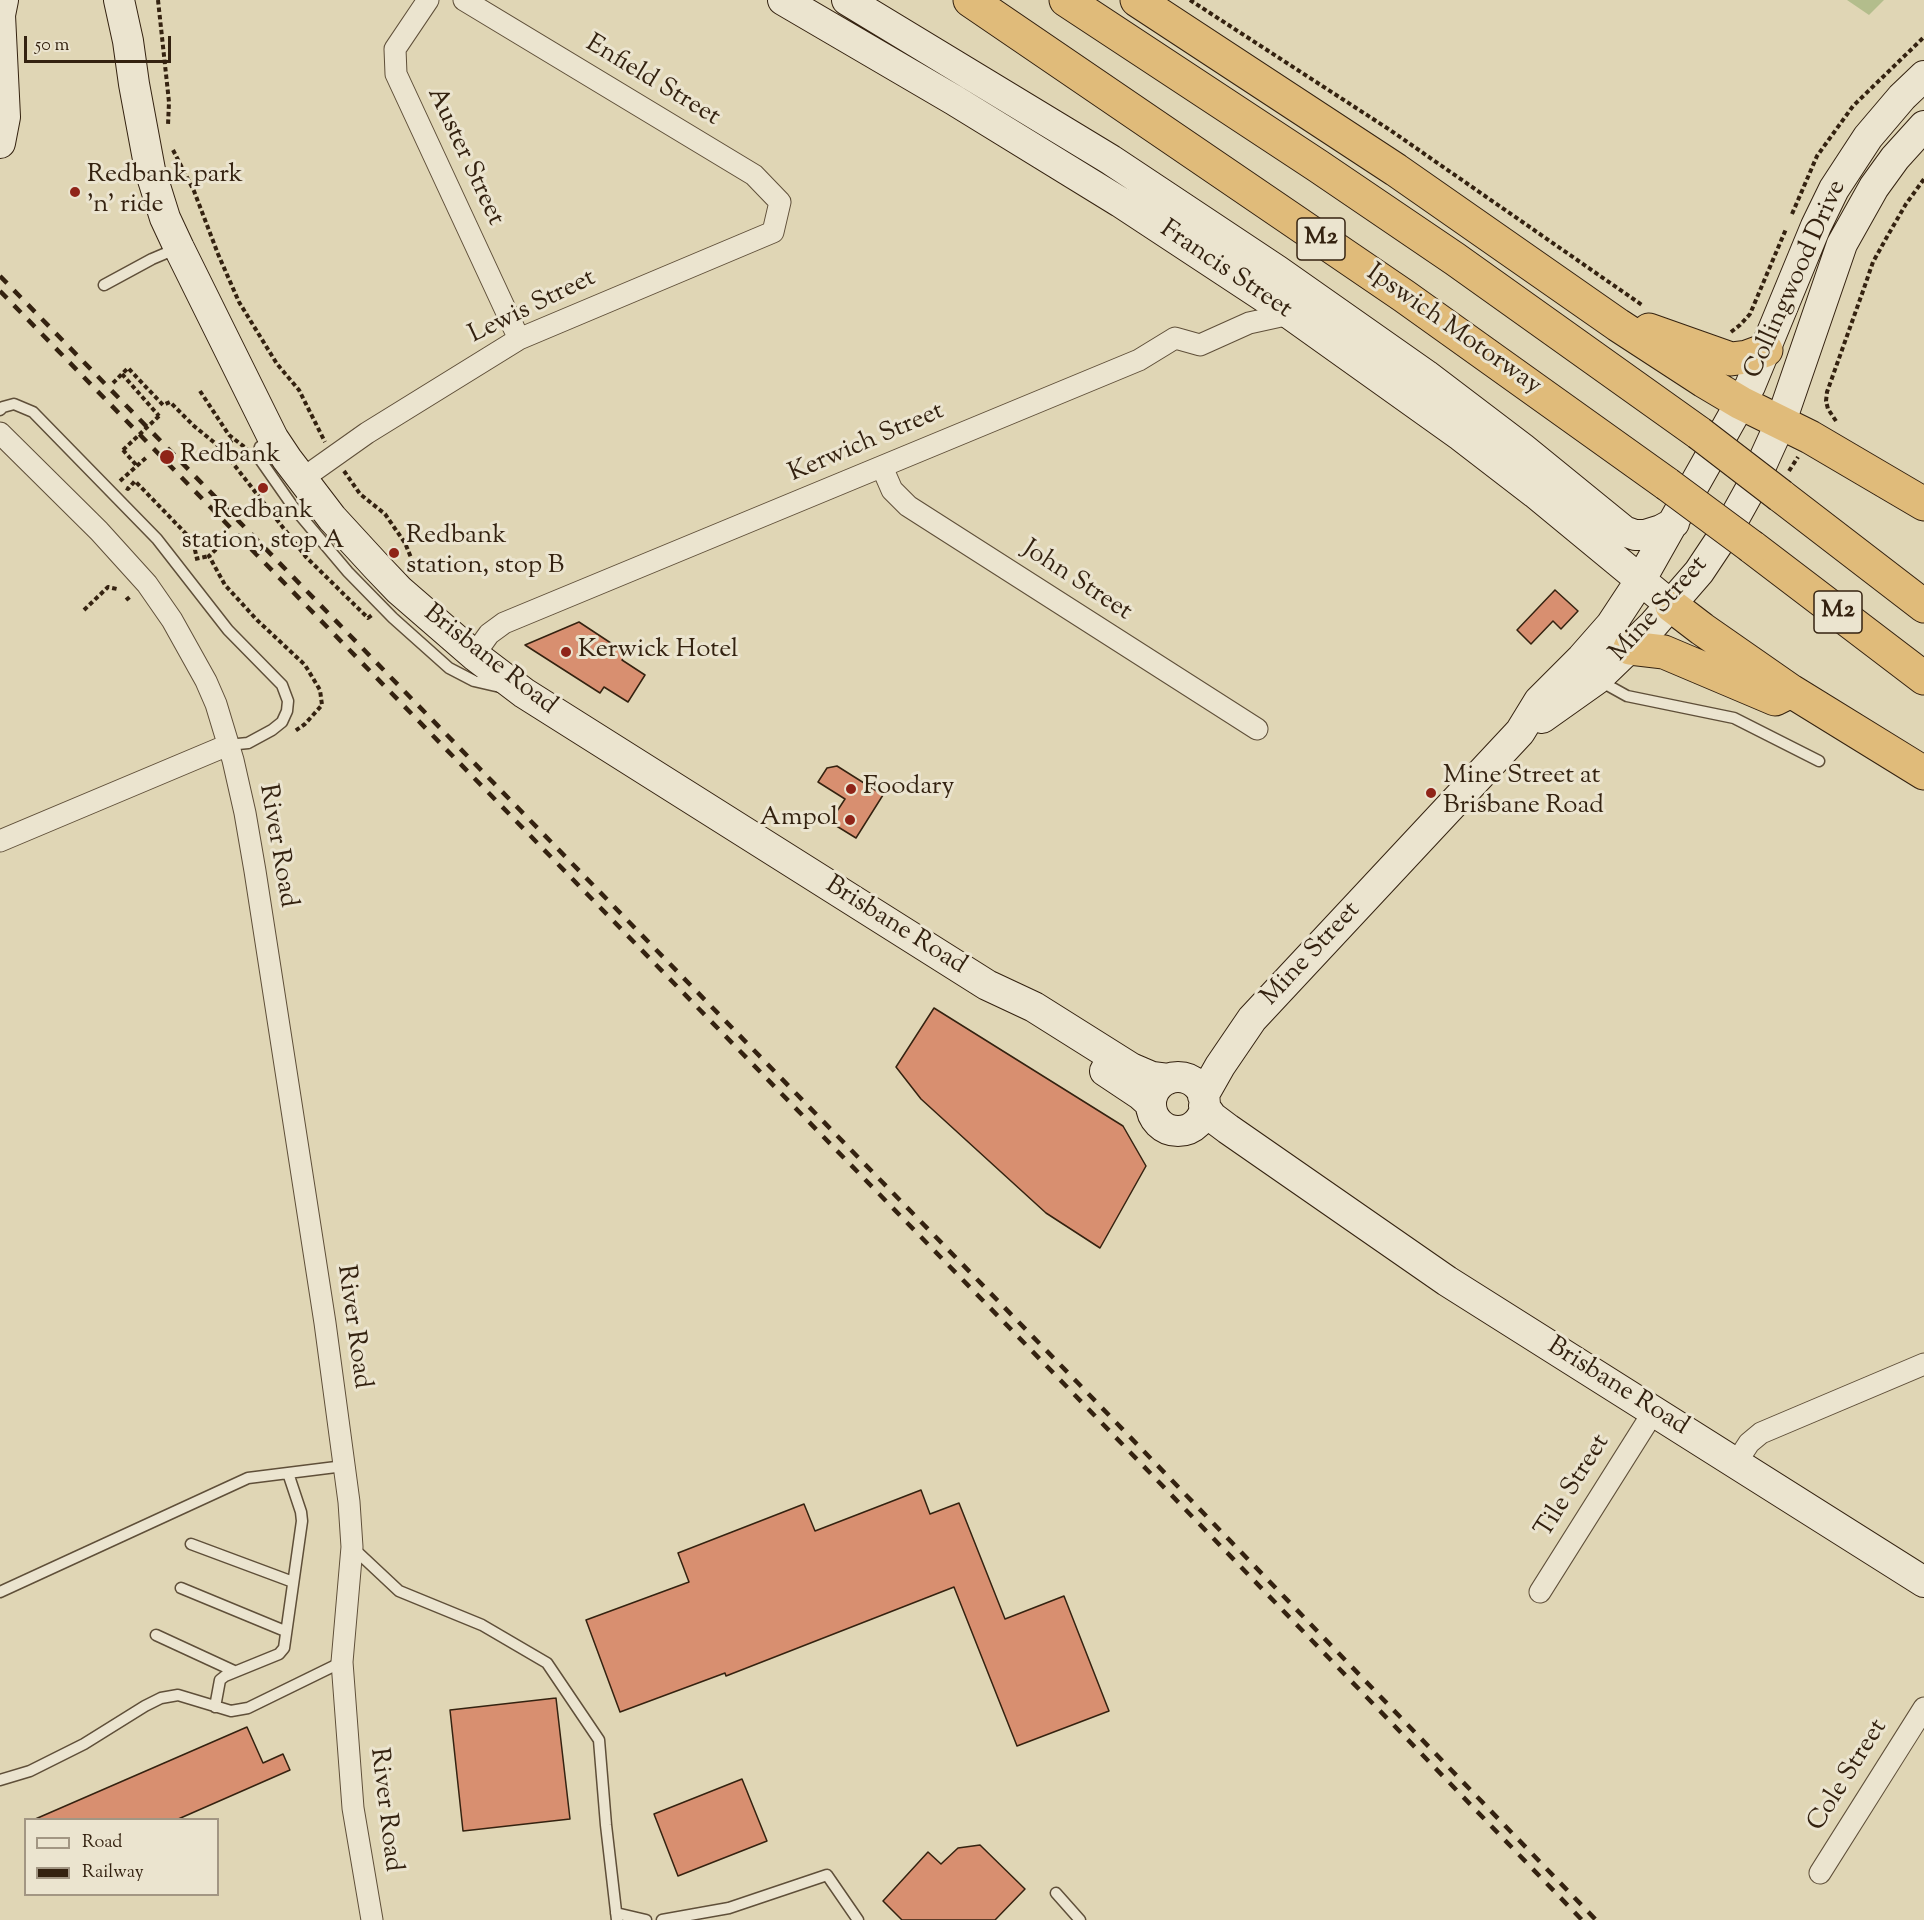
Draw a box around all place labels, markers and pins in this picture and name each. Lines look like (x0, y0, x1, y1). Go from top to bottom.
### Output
place label: Redbank park 'n' ride (87, 161, 243, 222)
marker: Redbank park 'n' ride (68, 185, 82, 199)
place label: Redbank (180, 441, 281, 473)
marker: Redbank (158, 448, 176, 466)
marker: Redbank station, stop A (256, 481, 270, 495)
place label: Redbank station, stop A (182, 497, 344, 558)
place label: Redbank station, stop B (406, 522, 564, 584)
marker: Redbank station, stop B (387, 546, 401, 560)
place label: Kerwick Hotel (578, 636, 738, 668)
marker: Kerwick Hotel (559, 645, 573, 659)
place label: Mine Street at Brisbane Road (1443, 762, 1604, 824)
place label: Foodary (863, 773, 954, 805)
marker: Foodary (844, 782, 858, 796)
marker: Mine Street at Brisbane Road (1424, 786, 1438, 800)
place label: Ampol (760, 804, 838, 836)
marker: Ampol (843, 813, 857, 827)

